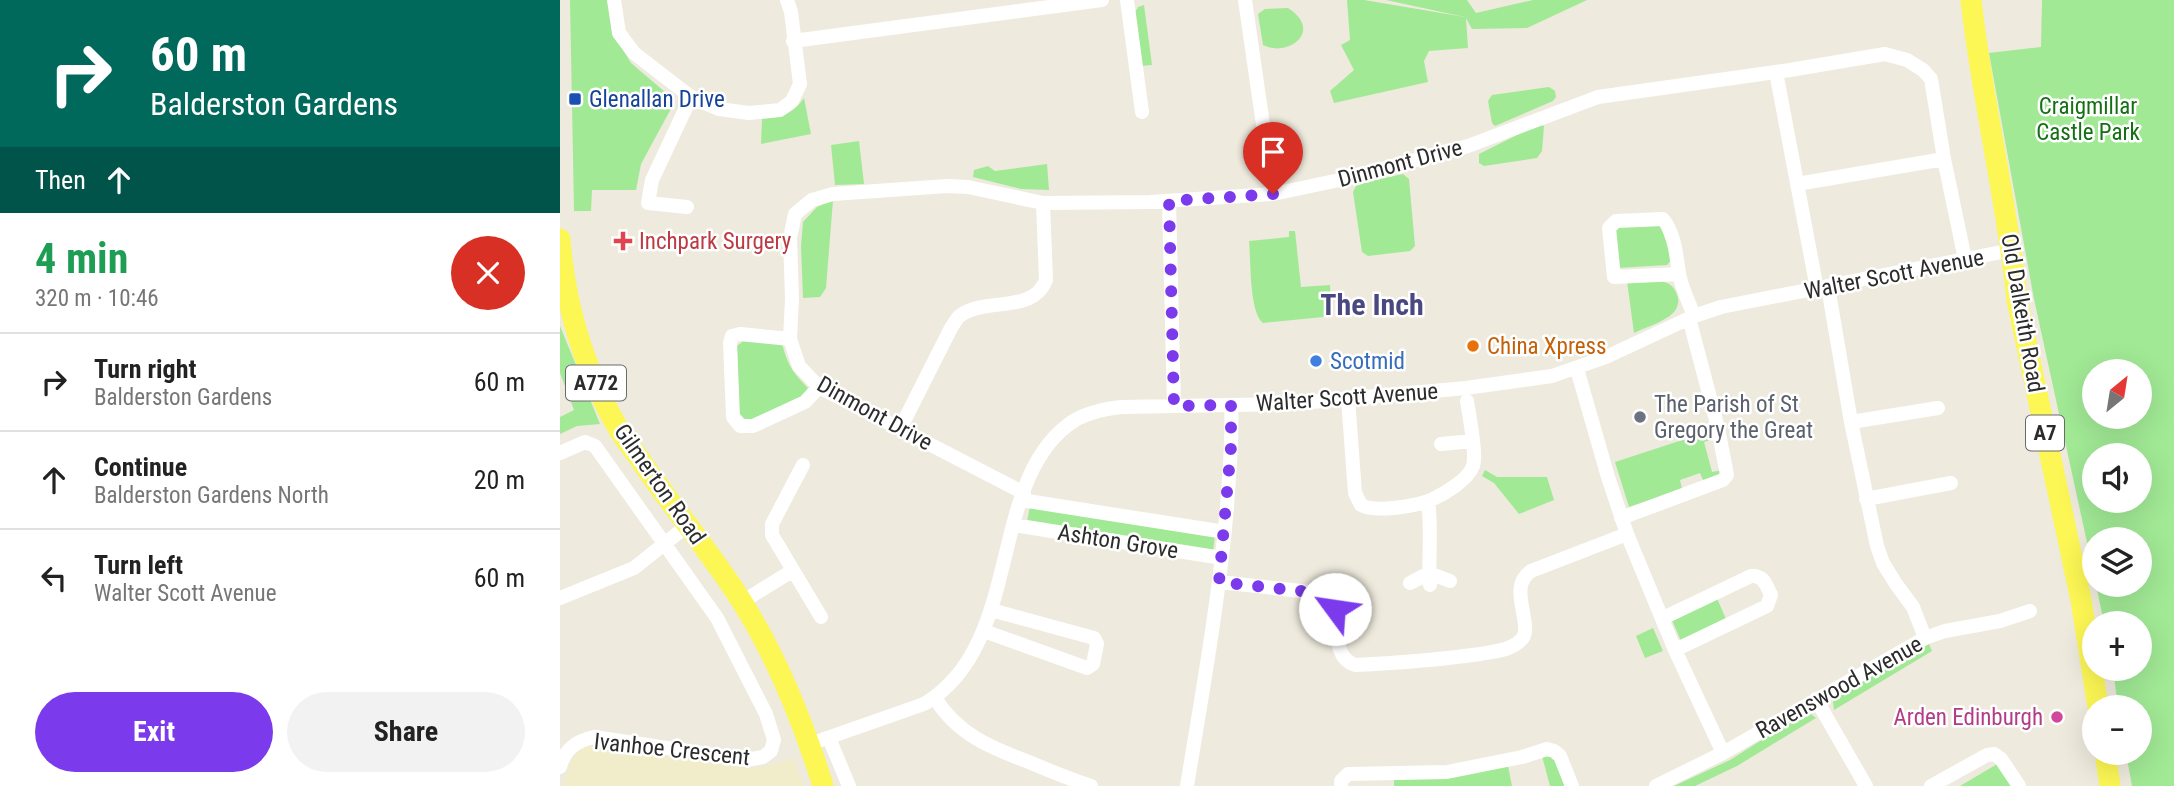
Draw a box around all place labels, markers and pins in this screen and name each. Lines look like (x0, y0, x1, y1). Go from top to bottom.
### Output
place label: Glenallan Drive (589, 86, 725, 113)
marker: Glenallan Drive (567, 91, 583, 107)
pin (1243, 122, 1303, 194)
place label: Inchpark Surgery (639, 228, 792, 255)
marker: Inchpark Surgery (613, 231, 633, 251)
place label: China Xpress (1487, 333, 1606, 360)
marker: China Xpress (1465, 338, 1481, 354)
place label: Scotmid (1330, 348, 1405, 375)
marker: Scotmid (1308, 353, 1324, 369)
place label: The Parish of St Gregory the Great (1654, 391, 1813, 444)
marker: The Parish of St Gregory the Great (1632, 409, 1648, 425)
place label: Arden Edinburgh (1894, 704, 2043, 731)
marker: Arden Edinburgh (2049, 709, 2065, 725)

